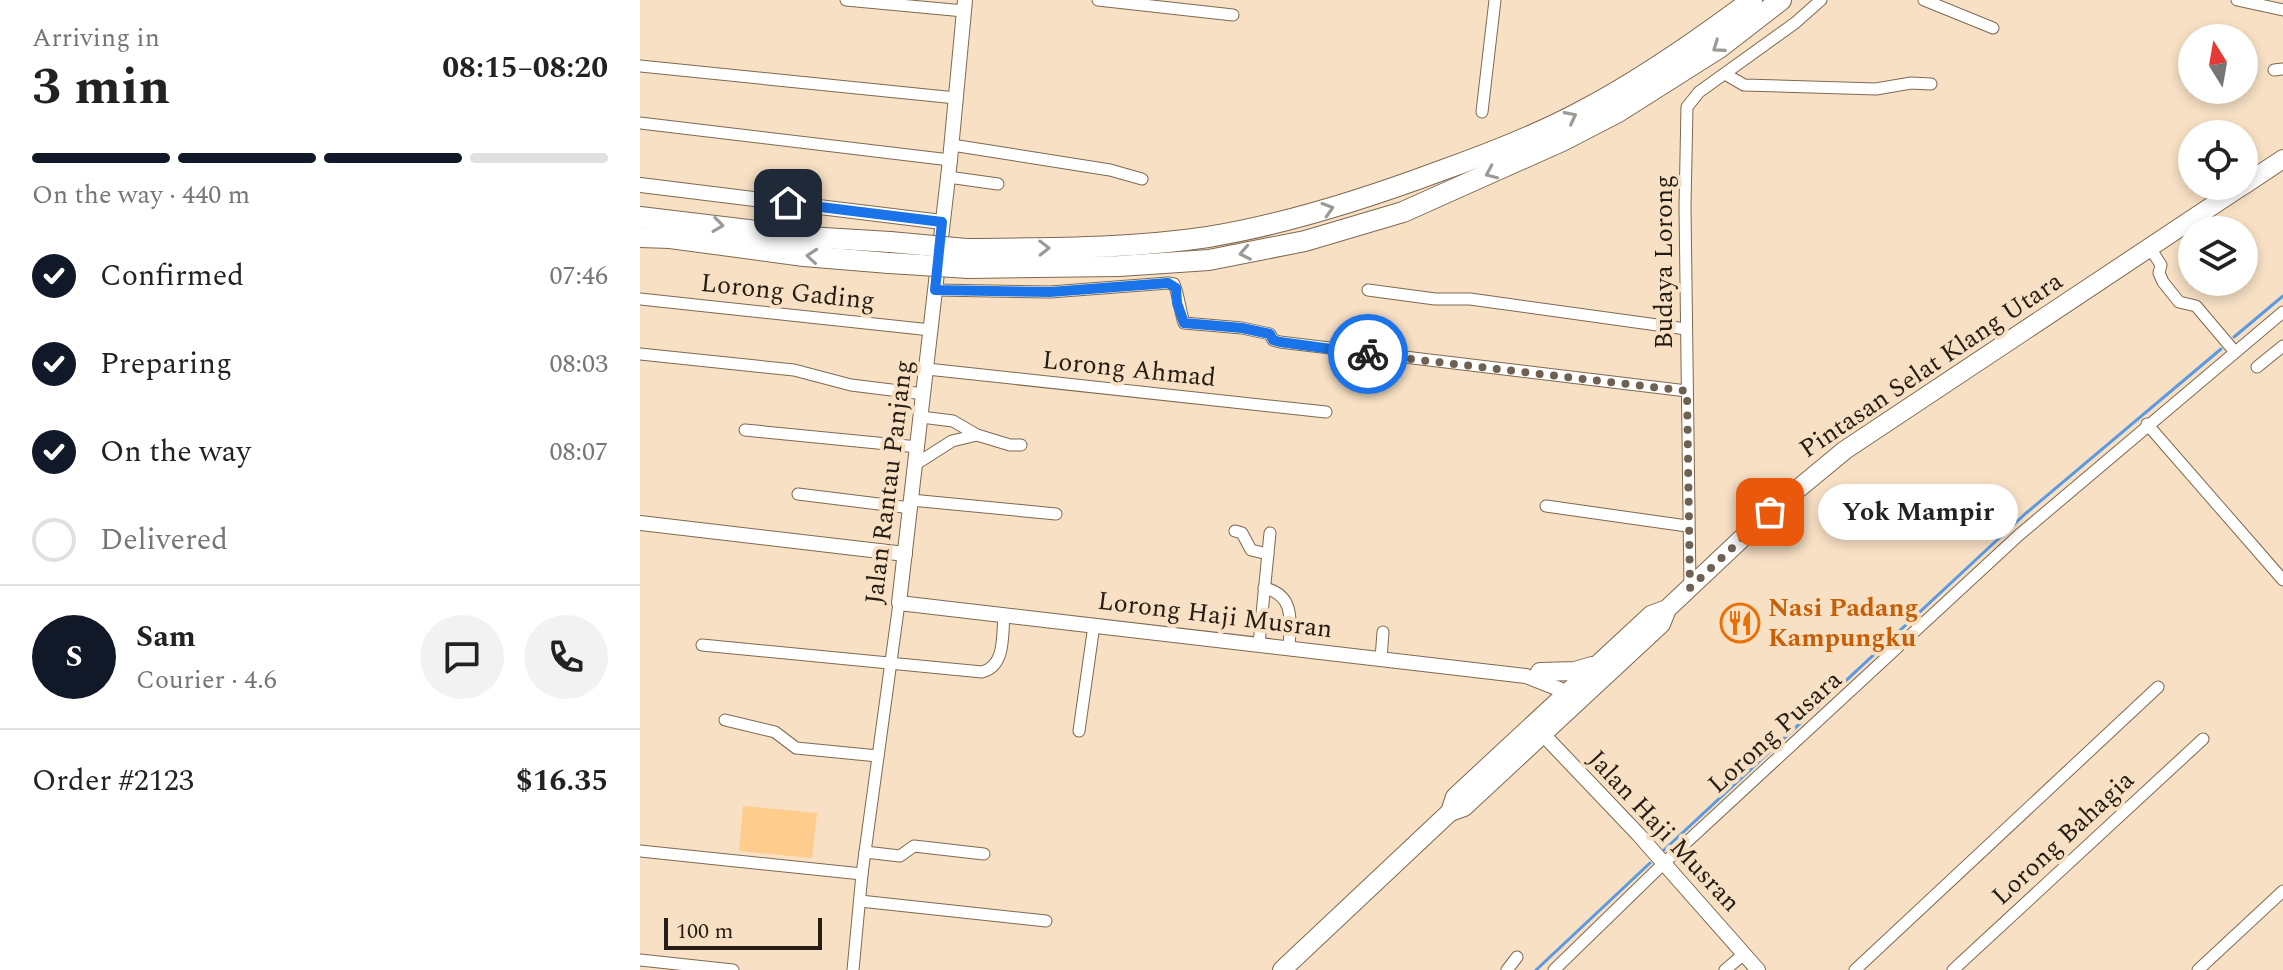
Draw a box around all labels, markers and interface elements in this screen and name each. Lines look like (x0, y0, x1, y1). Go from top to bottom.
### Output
text: Arriving in (32, 18, 160, 58)
north arrow (2178, 24, 2258, 104)
map controls (2178, 24, 2258, 296)
one-way arrow (1713, 37, 1727, 52)
text: 08:15–08:20 (442, 45, 608, 91)
text: 3 min (32, 48, 170, 127)
one-way arrow (1562, 111, 1577, 126)
button: locate (2178, 120, 2258, 200)
one-way arrow (1485, 163, 1500, 179)
pin (754, 169, 822, 237)
text: On the way · 440 m (32, 175, 250, 215)
street label: Budaya Lorong (1644, 175, 1684, 349)
icon: home (766, 181, 810, 225)
one-way arrow (1321, 202, 1334, 218)
one-way arrow (711, 216, 724, 233)
button: layers (2178, 216, 2258, 296)
one-way arrow (1038, 239, 1051, 257)
one-way arrow (1239, 244, 1252, 261)
one-way arrow (805, 248, 818, 265)
text: Confirmed (100, 253, 244, 299)
icon: check (32, 254, 76, 298)
text: 07:46 (549, 256, 608, 296)
street label: Pintasan Selat Klang Utara (1791, 261, 2071, 468)
street label: Lorong Gading (699, 263, 877, 321)
courier (1328, 314, 1408, 394)
icon: bike (1346, 332, 1390, 376)
street label: Lorong Ahmad (1040, 340, 1218, 398)
text: Preparing (100, 341, 232, 387)
icon: check (32, 342, 76, 386)
text: 08:03 (549, 344, 608, 384)
street label: Jalan Rantau Panjang (854, 357, 924, 607)
text: On the way (100, 429, 251, 475)
icon: check (32, 430, 76, 474)
text: 08:07 (549, 432, 608, 472)
pin (1736, 478, 1804, 546)
callout: Yok Mampir (1818, 484, 2018, 540)
icon: bag (1748, 490, 1792, 534)
text: Yok Mampir (1842, 492, 1994, 532)
text: Delivered (100, 517, 228, 563)
street label: Lorong Haji Musran (1095, 581, 1335, 649)
place label: Nasi Padang Kampungku (1768, 588, 1918, 658)
restaurant icon: Nasi Padang Kampungku (1719, 602, 1761, 644)
text: Sam (136, 614, 196, 660)
button: chat (420, 615, 504, 699)
button: phone (524, 615, 608, 699)
text: S (65, 634, 83, 680)
text: Courier · 4.6 (136, 660, 277, 700)
street label: Lorong Pusara (1699, 660, 1851, 803)
street label: Jalan Haji Musran (1578, 741, 1750, 921)
text: Order #2123 (32, 758, 194, 804)
text: $16.35 (516, 758, 608, 804)
street label: Lorong Bahagia (1982, 761, 2144, 915)
scale bar (664, 914, 822, 950)
text: 100 m (676, 915, 733, 948)

